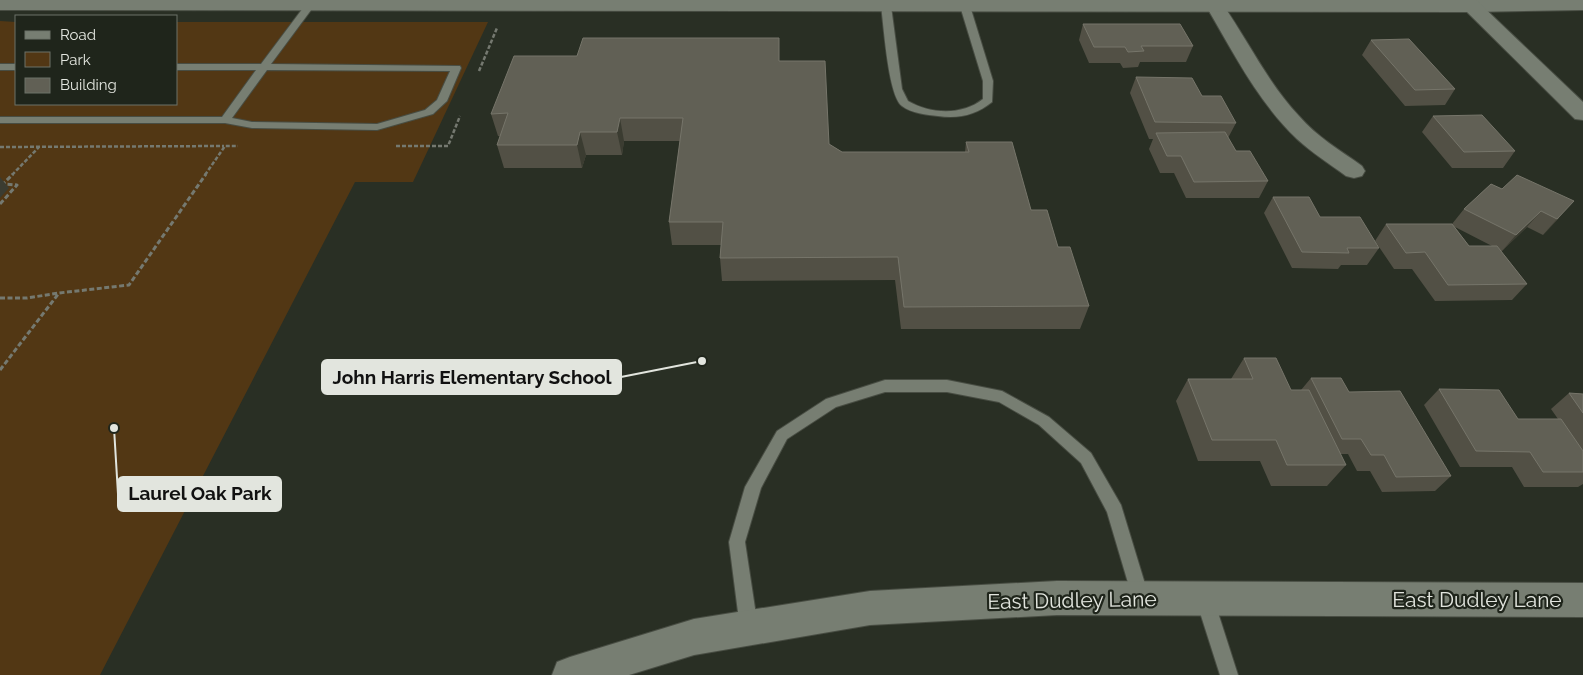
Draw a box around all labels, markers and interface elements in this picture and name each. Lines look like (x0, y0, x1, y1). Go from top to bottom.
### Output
legend (15, 15, 178, 105)
text: Road (60, 26, 96, 44)
text: Park (60, 51, 91, 69)
text: Building (60, 76, 117, 94)
callout: John Harris Elementary School (322, 360, 621, 394)
text: John Harris Elementary School (333, 366, 612, 388)
callout: Laurel Oak Park (118, 477, 281, 511)
text: Laurel Oak Park (128, 482, 272, 504)
street label: East Dudley Lane (987, 586, 1157, 614)
street label: East Dudley Lane (1392, 587, 1562, 612)

